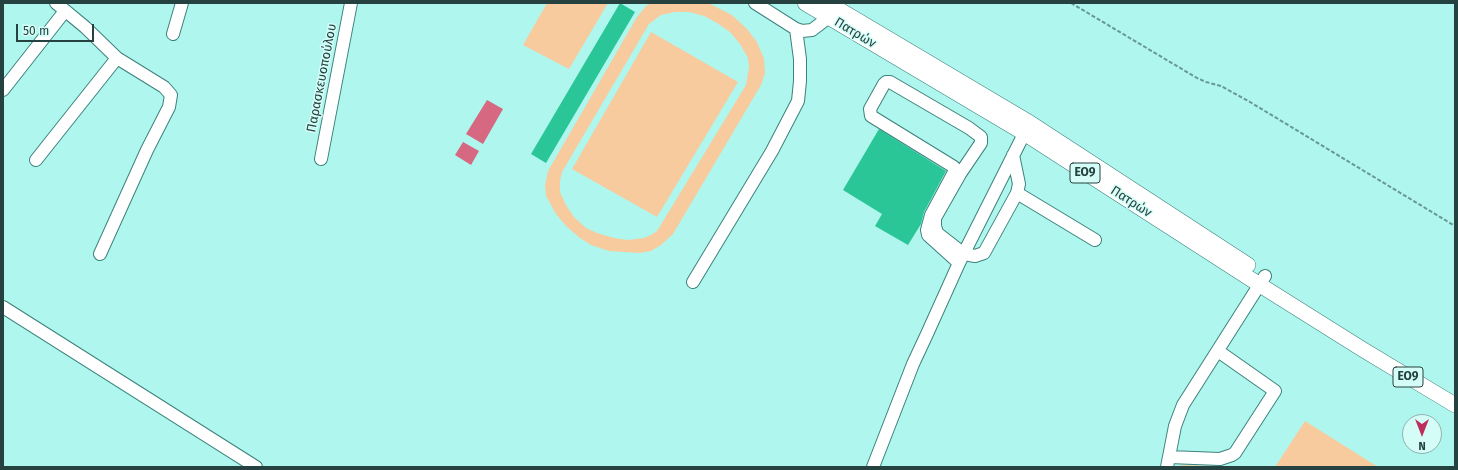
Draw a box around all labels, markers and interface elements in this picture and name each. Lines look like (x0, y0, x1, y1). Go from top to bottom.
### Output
street label: Πατρών (831, 15, 879, 51)
scale bar (18, 16, 96, 42)
street label: Παρασκευοπούλου (304, 22, 340, 134)
text: 50 m (23, 24, 49, 38)
road number: ΕΟ9 (1070, 163, 1100, 183)
street label: Πατρών (1108, 183, 1154, 221)
road number: ΕΟ9 (1393, 367, 1423, 387)
north arrow (1402, 414, 1442, 454)
text: N (1418, 439, 1426, 452)

